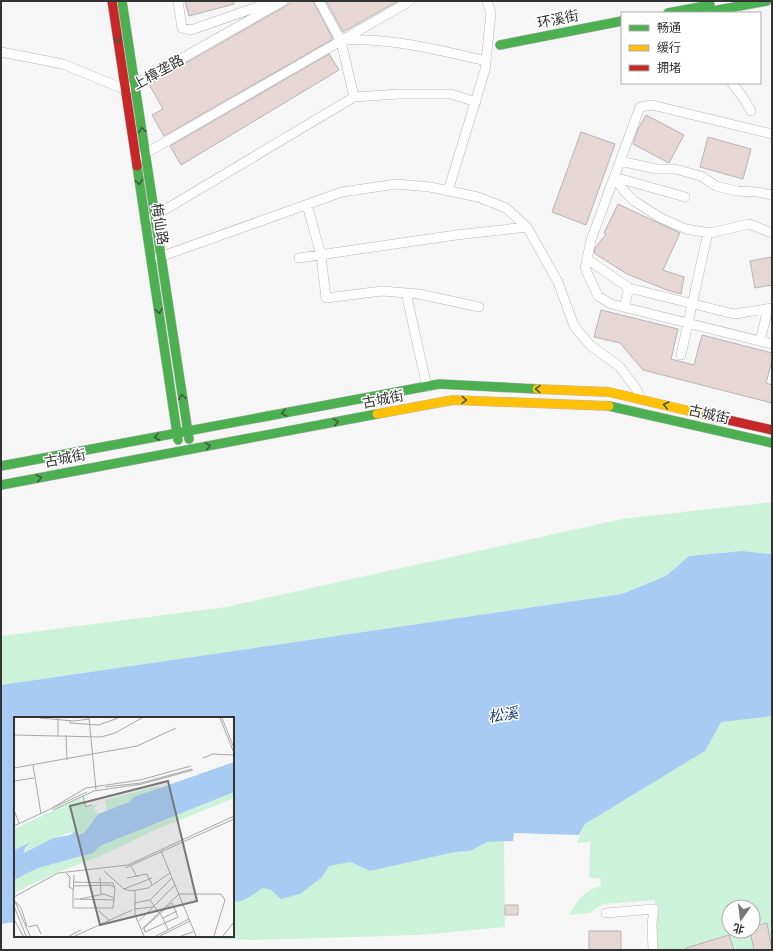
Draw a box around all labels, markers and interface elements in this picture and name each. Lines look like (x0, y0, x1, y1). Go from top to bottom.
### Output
street label: 环溪街 (536, 7, 580, 32)
legend (621, 12, 761, 84)
text: 畅通 (657, 21, 681, 35)
one-way arrow (113, 36, 122, 43)
text: 缓行 (657, 41, 681, 55)
street label: 上樟垄路 (130, 51, 187, 93)
text: 拥堵 (657, 61, 681, 75)
one-way arrow (138, 127, 146, 133)
one-way arrow (134, 179, 143, 185)
street label: 梅仙路 (148, 202, 171, 246)
one-way arrow (154, 307, 163, 314)
one-way arrow (535, 384, 541, 393)
street label: 古城街 (361, 387, 405, 412)
one-way arrow (178, 394, 187, 400)
one-way arrow (461, 396, 467, 404)
one-way arrow (663, 401, 670, 410)
street label: 古城街 (687, 401, 731, 427)
one-way arrow (281, 408, 287, 417)
one-way arrow (333, 418, 339, 426)
one-way arrow (153, 432, 160, 441)
one-way arrow (205, 442, 211, 450)
street label: 古城街 (43, 446, 87, 471)
one-way arrow (36, 474, 42, 482)
water label: 松溪 (487, 703, 521, 726)
inset map (14, 717, 234, 937)
north arrow (721, 899, 761, 939)
text: 北 (732, 921, 746, 936)

